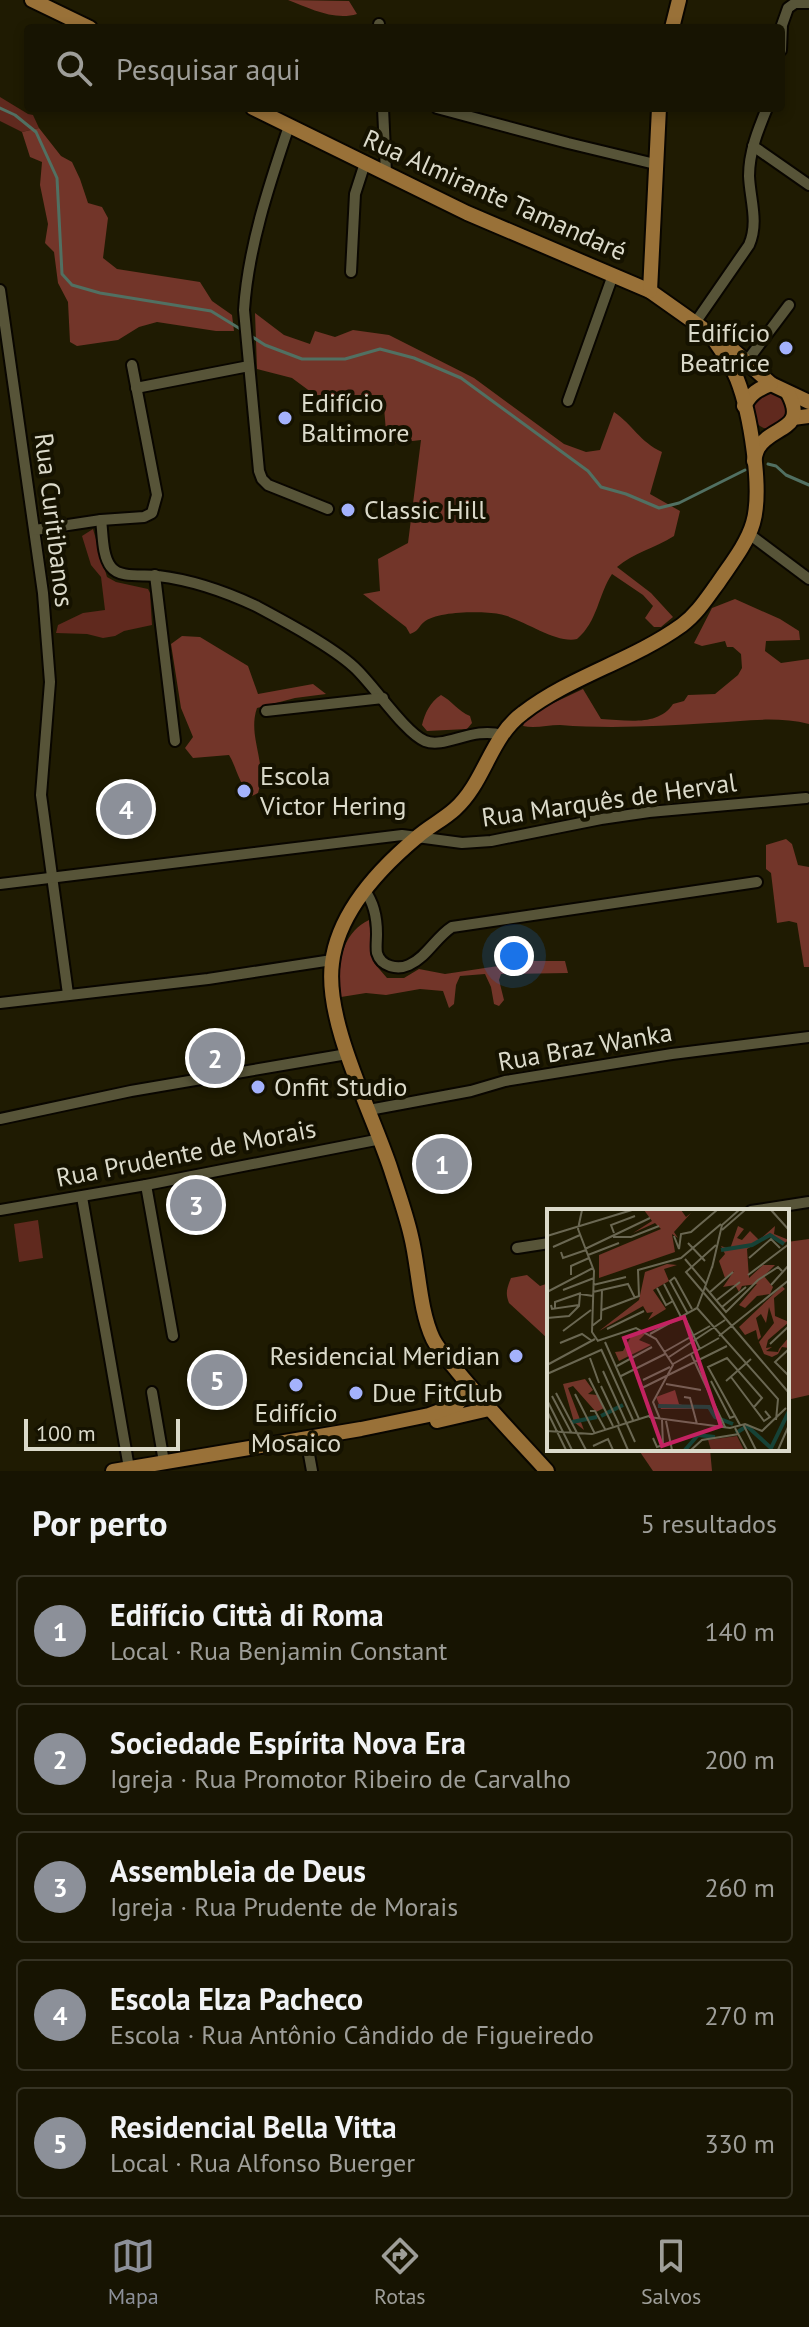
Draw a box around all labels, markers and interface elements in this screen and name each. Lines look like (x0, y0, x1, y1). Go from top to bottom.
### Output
search box (24, 24, 785, 112)
icon: search (52, 46, 96, 90)
text: Pesquisar aqui (116, 49, 301, 88)
street label: Rua Almirante Tamandaré (358, 122, 632, 268)
place label: Edifício Beatrice (680, 316, 770, 379)
marker: Edifício Beatrice (777, 339, 795, 357)
place label: Edifício Baltimore (301, 386, 410, 449)
marker: Edifício Baltimore (276, 409, 294, 427)
street label: Rua Curitibanos (27, 431, 82, 609)
place label: Classic Hill (364, 493, 486, 526)
marker: Classic Hill (339, 501, 357, 519)
place label: Escola Victor Hering (259, 759, 406, 822)
street label: Rua Marquês de Herval (479, 765, 739, 834)
pin: 4 (100, 779, 152, 839)
marker: Escola Victor Hering (235, 782, 253, 800)
your location (494, 936, 534, 976)
street label: Rua Braz Wanka (495, 1015, 675, 1078)
pin: 2 (189, 1028, 241, 1088)
place label: Onfit Studio (274, 1070, 407, 1103)
marker: Onfit Studio (249, 1078, 267, 1096)
street label: Rua Prudente de Morais (53, 1111, 319, 1194)
pin: 1 (416, 1134, 468, 1194)
pin: 3 (170, 1175, 222, 1235)
inset map (547, 1209, 789, 1451)
place label: Residencial Meridian (269, 1339, 500, 1372)
marker: Residencial Meridian (507, 1347, 525, 1365)
pin: 5 (191, 1350, 243, 1410)
marker: Edifício Mosaico (287, 1376, 305, 1394)
place label: Due FitClub (372, 1376, 503, 1409)
marker: Due FitClub (347, 1384, 365, 1402)
place label: Edifício Mosaico (251, 1396, 341, 1459)
scale bar (24, 1415, 180, 1451)
text: 100 m (36, 1419, 96, 1447)
text: Por perto (32, 1501, 168, 1545)
text: 5 resultados (641, 1507, 777, 1540)
text: Edifício Città di Roma (110, 1595, 384, 1634)
text: 1 (53, 1615, 67, 1648)
text: 140 m (704, 1615, 775, 1648)
text: Local · Rua Benjamin Constant (110, 1634, 447, 1667)
text: Sociedade Espírita Nova Era (110, 1723, 466, 1762)
text: 2 (53, 1743, 67, 1776)
text: 200 m (704, 1743, 775, 1776)
text: Igreja · Rua Promotor Ribeiro de Carvalho (110, 1762, 571, 1795)
text: Assembleia de Deus (110, 1851, 366, 1890)
text: 3 (53, 1871, 67, 1904)
text: 260 m (704, 1871, 775, 1904)
text: Igreja · Rua Prudente de Morais (110, 1890, 458, 1923)
text: Escola Elza Pacheco (110, 1979, 363, 2018)
text: 4 (53, 1999, 67, 2032)
text: 270 m (704, 1999, 775, 2032)
text: Escola · Rua Antônio Cândido de Figueiredo (110, 2018, 594, 2051)
text: Residencial Bella Vitta (110, 2107, 397, 2146)
text: 5 (53, 2127, 67, 2160)
text: 330 m (704, 2127, 775, 2160)
text: Local · Rua Alfonso Buerger (110, 2146, 415, 2179)
tab: Mapa (108, 2234, 159, 2310)
tab: Rotas (374, 2234, 426, 2310)
tab: Salvos (641, 2234, 701, 2310)

